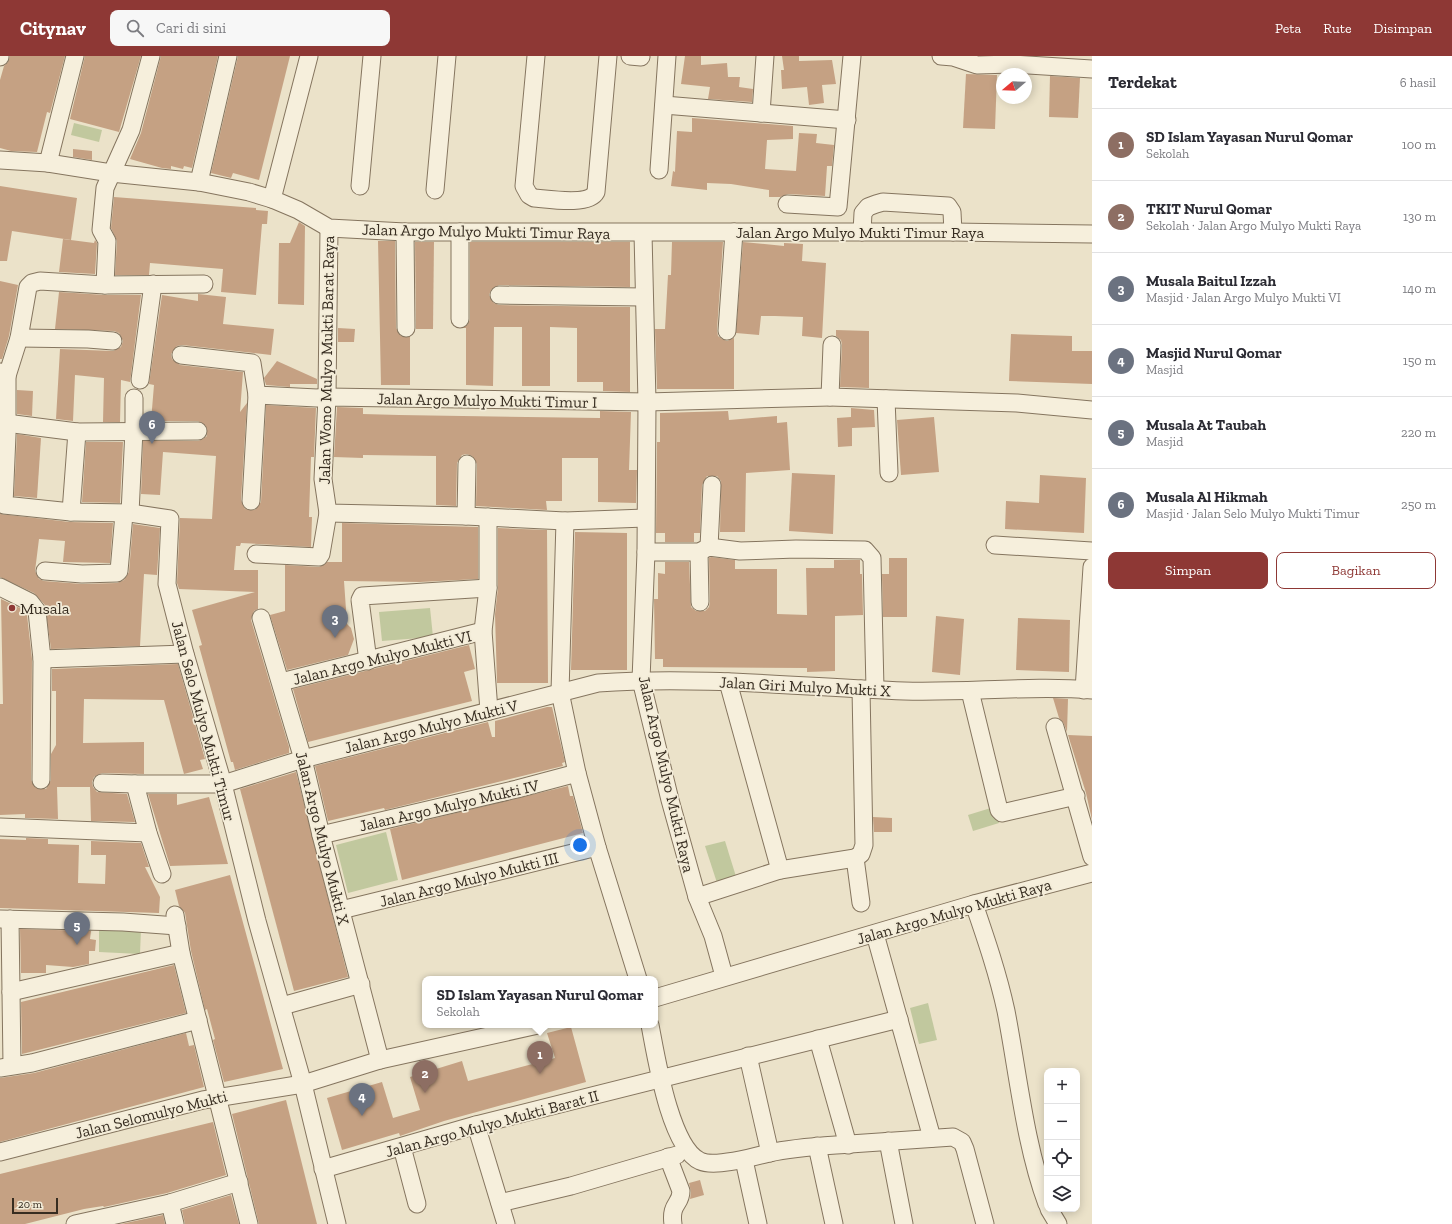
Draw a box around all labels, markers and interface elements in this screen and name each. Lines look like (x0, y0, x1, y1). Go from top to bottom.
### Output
search box (110, 10, 390, 46)
text: Citynav (20, 17, 86, 40)
icon: search (124, 17, 146, 39)
text: Cari di sini (156, 19, 226, 37)
text: Peta (1275, 20, 1301, 37)
text: Rute (1323, 20, 1352, 37)
text: Disimpan (1374, 20, 1432, 37)
north arrow (996, 68, 1032, 104)
text: Terdekat (1108, 72, 1177, 92)
text: 6 hasil (1400, 75, 1436, 90)
text: SD Islam Yayasan Nurul Qomar (1146, 128, 1353, 146)
text: 1 (1118, 137, 1124, 152)
text: 100 m (1402, 137, 1436, 152)
text: Sekolah (1146, 146, 1189, 161)
text: TKIT Nurul Qomar (1146, 200, 1272, 218)
text: 2 (1118, 209, 1124, 224)
text: 130 m (1403, 209, 1436, 224)
text: Sekolah · Jalan Argo Mulyo Mukti Raya (1146, 218, 1361, 233)
street label: Jalan Argo Mulyo Mukti Timur Raya (362, 220, 611, 243)
street label: Jalan Argo Mulyo Mukti Timur Raya (736, 223, 985, 242)
street label: Jalan Wono Mulyo Mukti Barat Raya (315, 235, 338, 484)
text: Musala Baitul Izzah (1146, 272, 1276, 290)
text: 3 (1118, 281, 1124, 296)
text: 140 m (1402, 281, 1436, 296)
text: Masjid · Jalan Argo Mulyo Mukti VI (1146, 290, 1341, 305)
text: Masjid Nurul Qomar (1146, 344, 1282, 362)
text: 4 (1117, 353, 1125, 368)
text: 150 m (1403, 353, 1436, 368)
text: Masjid (1146, 362, 1183, 377)
street label: Jalan Argo Mulyo Mukti Timur I (377, 389, 597, 412)
pin: 6 (139, 411, 165, 444)
text: Musala At Taubah (1146, 416, 1266, 434)
text: 5 (1118, 425, 1124, 440)
text: 220 m (1401, 425, 1436, 440)
text: Masjid (1146, 434, 1183, 449)
text: Musala Al Hikmah (1146, 488, 1268, 506)
text: 6 (1118, 497, 1124, 512)
text: 250 m (1401, 497, 1436, 512)
text: Masjid · Jalan Selo Mulyo Mukti Timur (1146, 506, 1360, 521)
button: Simpan (1108, 552, 1268, 589)
button: Bagikan (1276, 552, 1436, 589)
place label: Musala (20, 599, 70, 618)
marker: Musala (7, 603, 17, 613)
pin: 3 (322, 605, 348, 638)
street label: Jalan Selo Mulyo Mukti Timur (168, 619, 240, 824)
street label: Jalan Argo Mulyo Mukti VI (291, 626, 473, 689)
street label: Jalan Giri Mulyo Mukti X (719, 673, 891, 700)
street label: Jalan Argo Mulyo Mukti Raya (635, 674, 698, 875)
street label: Jalan Argo Mulyo Mukti V (342, 696, 520, 757)
street label: Jalan Argo Mulyo Mukti X (292, 749, 353, 927)
street label: Jalan Argo Mulyo Mukti IV (357, 775, 541, 835)
your location (570, 835, 590, 855)
street label: Jalan Argo Mulyo Mukti III (378, 848, 561, 911)
street label: Jalan Argo Mulyo Mukti Raya (855, 875, 1054, 948)
pin: 5 (64, 912, 90, 945)
popup (422, 976, 658, 1028)
text: SD Islam Yayasan Nurul Qomar (436, 986, 644, 1004)
text: Sekolah (436, 1004, 480, 1019)
pin: 1 (527, 1041, 553, 1074)
pin: 2 (412, 1060, 438, 1093)
map controls (1044, 1068, 1080, 1212)
button: + (1044, 1068, 1080, 1104)
pin: 4 (349, 1083, 375, 1116)
street label: Jalan Selomulyo Mukti (73, 1086, 230, 1143)
street label: Jalan Argo Mulyo Mukti Barat II (383, 1086, 601, 1161)
button: − (1044, 1104, 1080, 1140)
button: locate (1044, 1140, 1080, 1176)
button: layers (1044, 1176, 1080, 1212)
scale bar (12, 1196, 58, 1215)
text: 20 m (18, 1198, 42, 1211)

